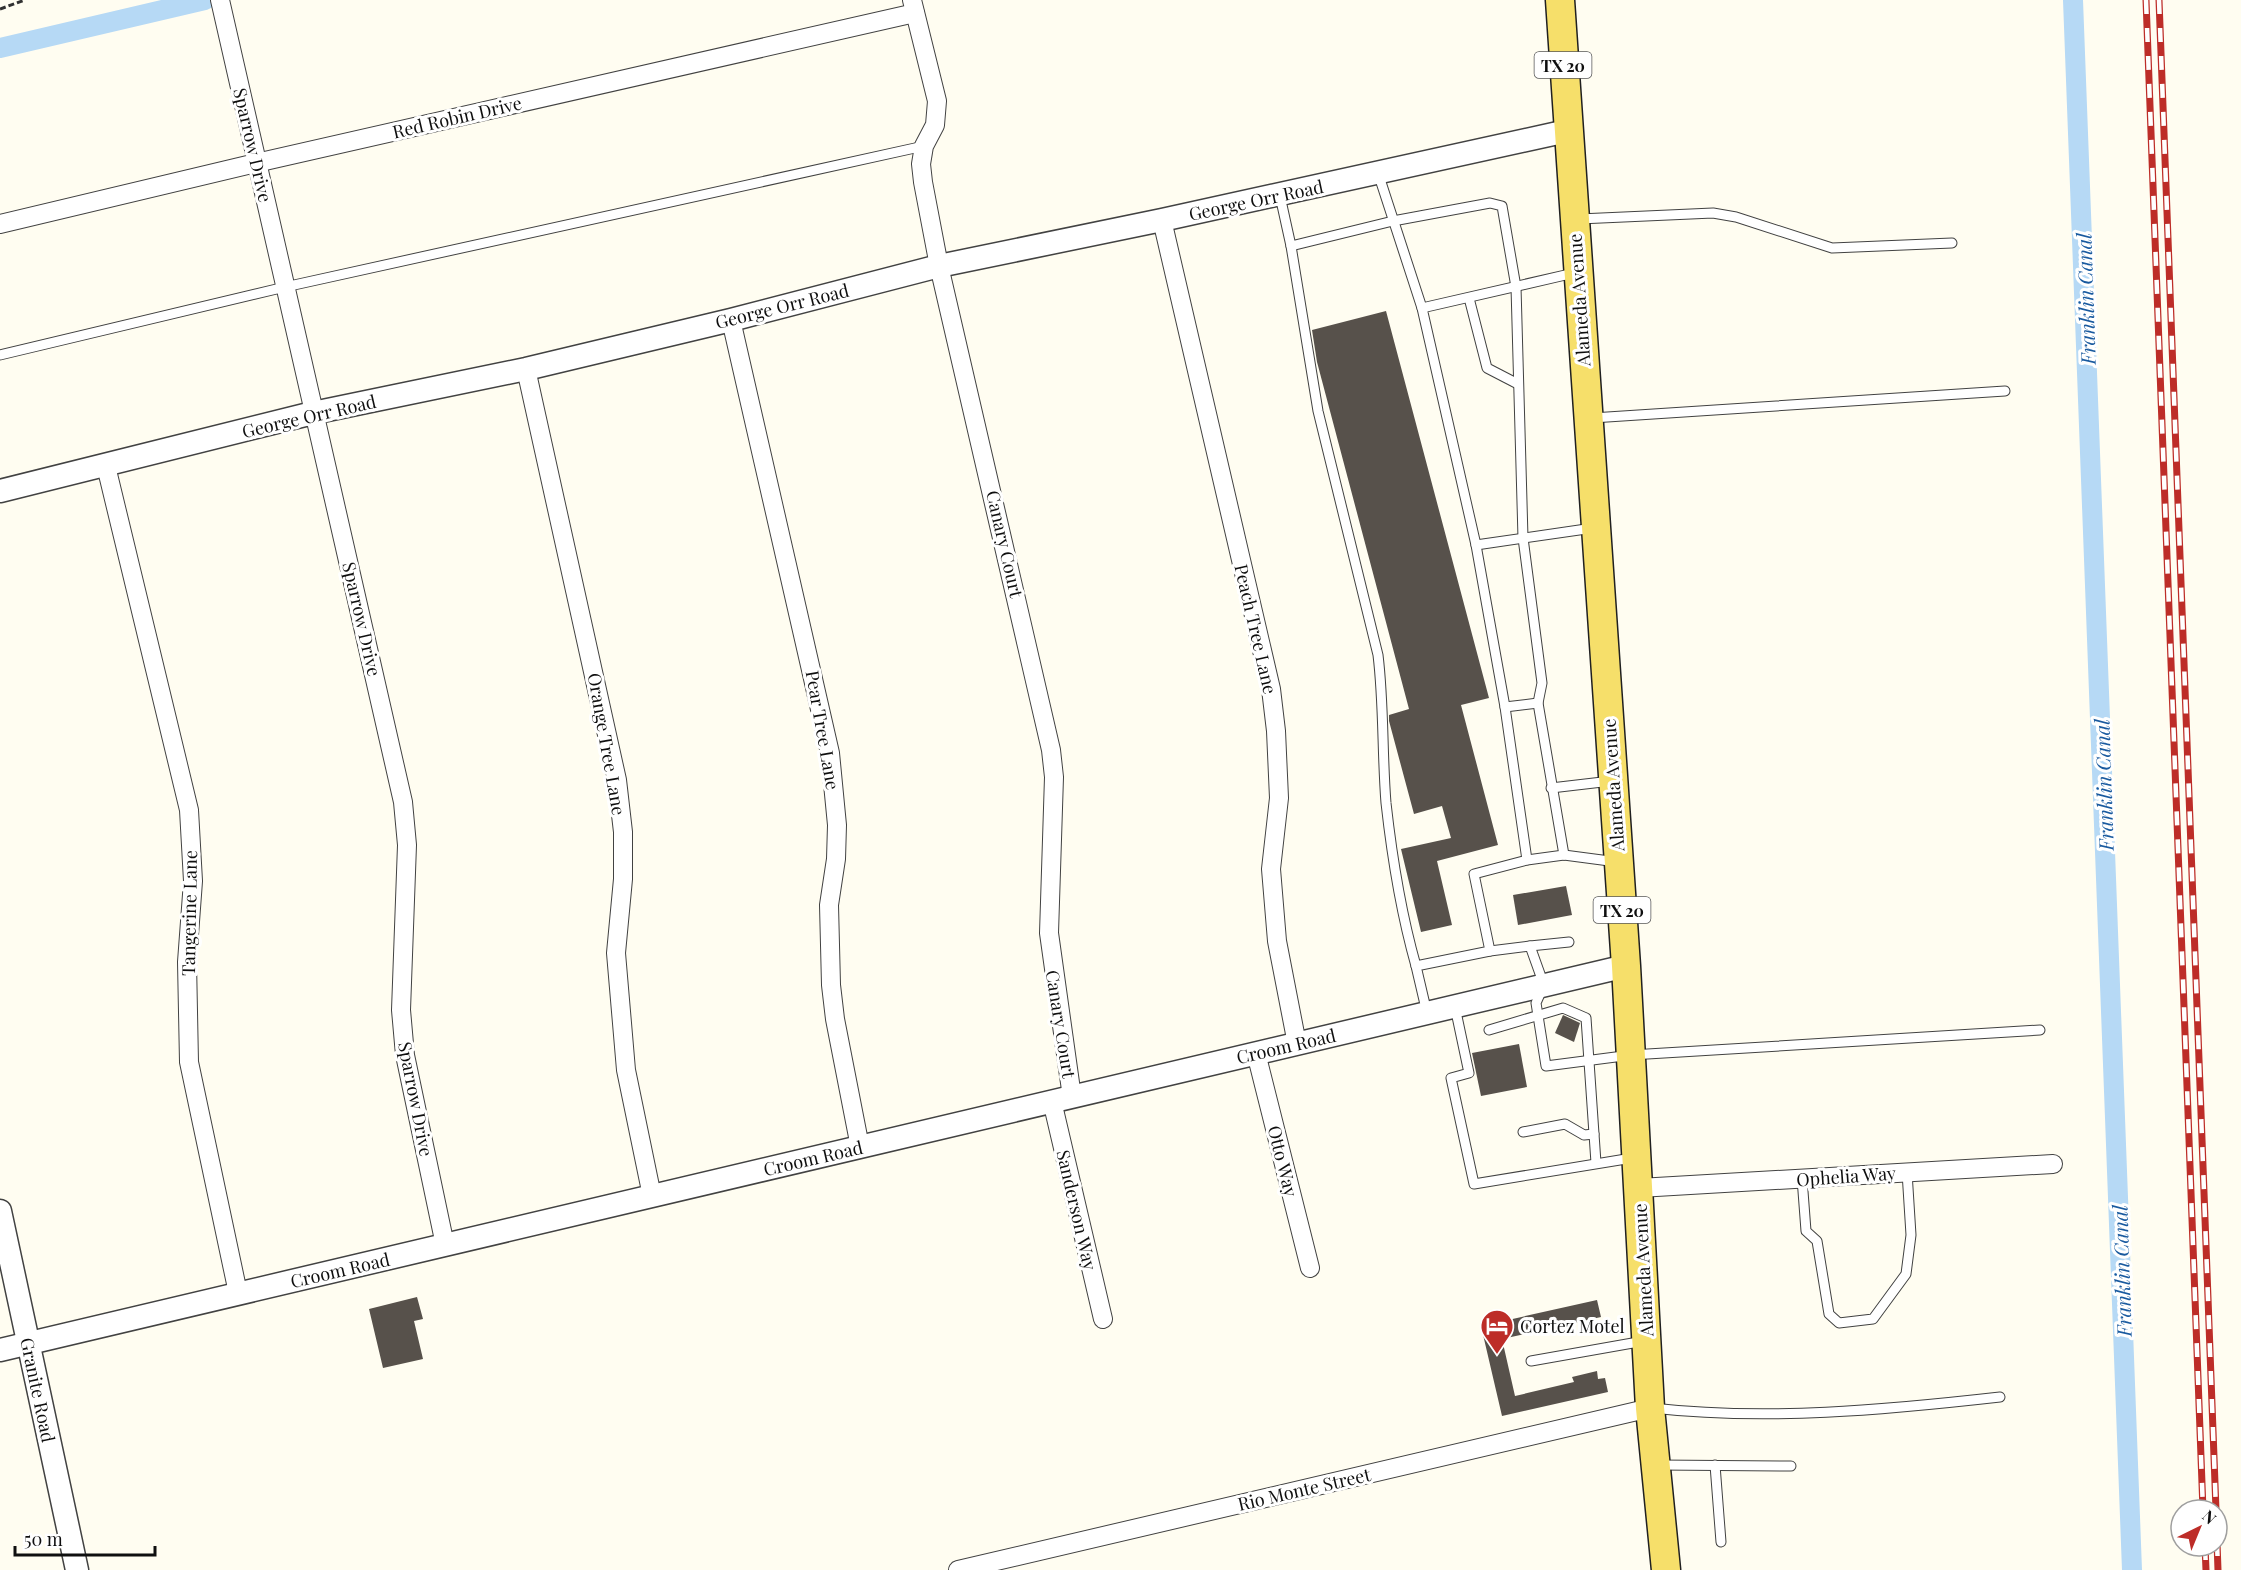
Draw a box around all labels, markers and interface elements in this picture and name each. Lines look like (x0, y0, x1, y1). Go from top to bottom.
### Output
road number: TX 20 (1534, 52, 1592, 78)
street label: Sparrow Drive (228, 86, 278, 204)
street label: Red Robin Drive (390, 90, 524, 144)
street label: George Orr Road (1187, 174, 1326, 226)
water label: Franklin Canal (2069, 231, 2101, 366)
street label: Alameda Avenue (1562, 233, 1596, 368)
street label: George Orr Road (713, 278, 852, 334)
street label: George Orr Road (240, 389, 379, 443)
street label: Canary Court (981, 488, 1029, 601)
street label: Sparrow Drive (337, 560, 387, 678)
street label: Peach Tree Lane (1229, 562, 1283, 696)
street label: Pear Tree Lane (801, 668, 845, 792)
street label: Orange Tree Lane (583, 671, 631, 817)
water label: Franklin Canal (2087, 717, 2119, 852)
street label: Alameda Avenue (1596, 718, 1630, 853)
street label: Tangerine Lane (176, 850, 202, 976)
road number: TX 20 (1594, 897, 1650, 923)
street label: Canary Court (1041, 968, 1081, 1080)
street label: Croom Road (1234, 1023, 1339, 1069)
street label: Sparrow Drive (393, 1040, 439, 1158)
street label: Otto Way (1263, 1123, 1303, 1199)
street label: Croom Road (761, 1135, 866, 1181)
street label: Sanderson Way (1051, 1147, 1103, 1273)
street label: Ophelia Way (1795, 1161, 1897, 1191)
street label: Alameda Avenue (1628, 1203, 1659, 1338)
water label: Franklin Canal (2105, 1203, 2137, 1338)
street label: Croom Road (288, 1247, 393, 1293)
hotel icon: Cortez Motel (1479, 1308, 1515, 1355)
place label: Cortez Motel (1520, 1314, 1625, 1338)
street label: Granite Road (15, 1335, 61, 1445)
street label: Rio Monte Street (1235, 1462, 1373, 1516)
north arrow (2169, 1498, 2229, 1558)
text: N (2198, 1505, 2221, 1529)
scale bar (15, 1519, 154, 1557)
text: 50 m (24, 1527, 63, 1551)

